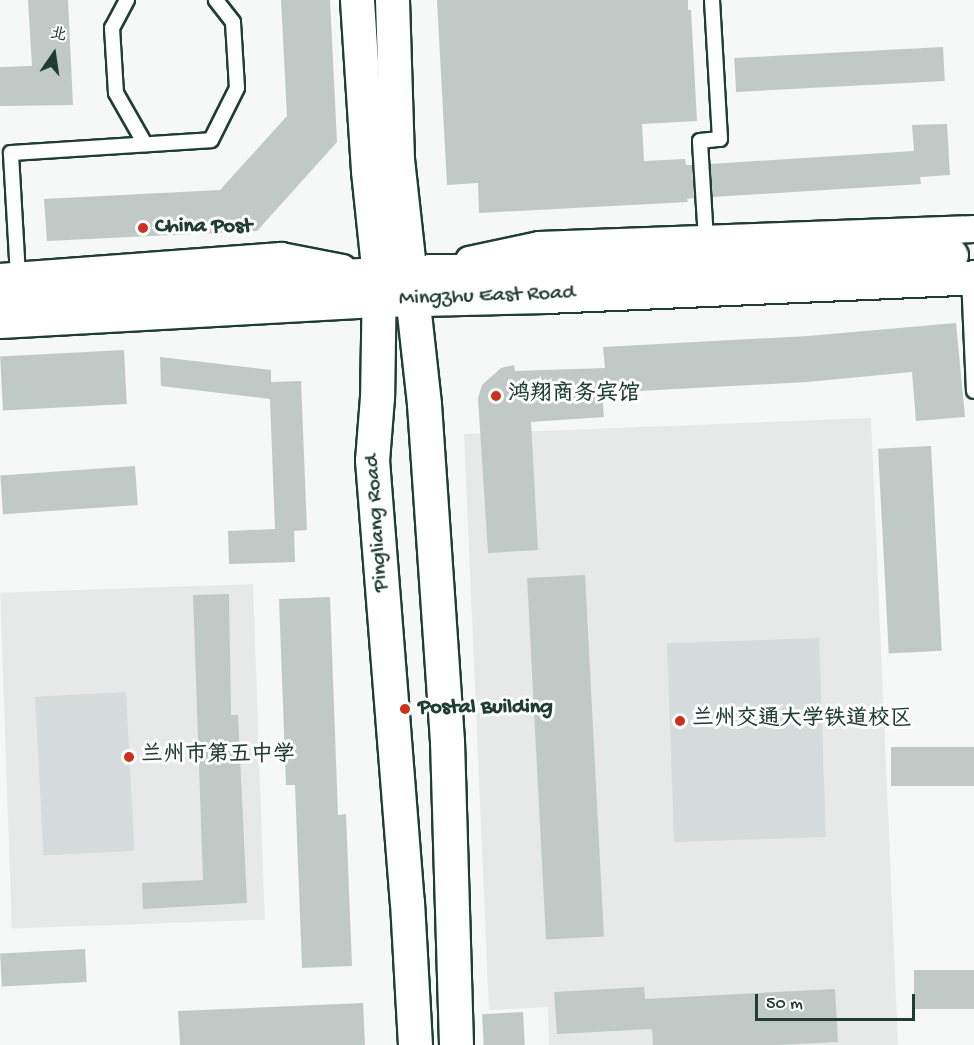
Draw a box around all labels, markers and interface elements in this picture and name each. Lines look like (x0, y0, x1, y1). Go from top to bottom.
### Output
north arrow (24, 24, 84, 84)
text: 北 (48, 25, 68, 47)
place label: China Post (155, 215, 252, 241)
marker: China Post (136, 221, 150, 235)
street label: Mingzhu East Road (398, 281, 576, 313)
place label: 鸿翔商务宾馆 (508, 383, 640, 409)
marker: 鸿翔商务宾馆 (489, 389, 503, 403)
street label: Pingliang Road (360, 453, 396, 593)
place label: Postal Building (418, 696, 553, 722)
marker: Postal Building (396, 700, 414, 718)
place label: 兰州交通大学铁道校区 (692, 708, 912, 734)
marker: 兰州交通大学铁道校区 (673, 714, 687, 728)
place label: 兰州市第五中学 (141, 744, 295, 770)
marker: 兰州市第五中学 (122, 750, 136, 764)
scale bar (758, 982, 918, 1020)
text: 50 m (766, 994, 803, 1015)

